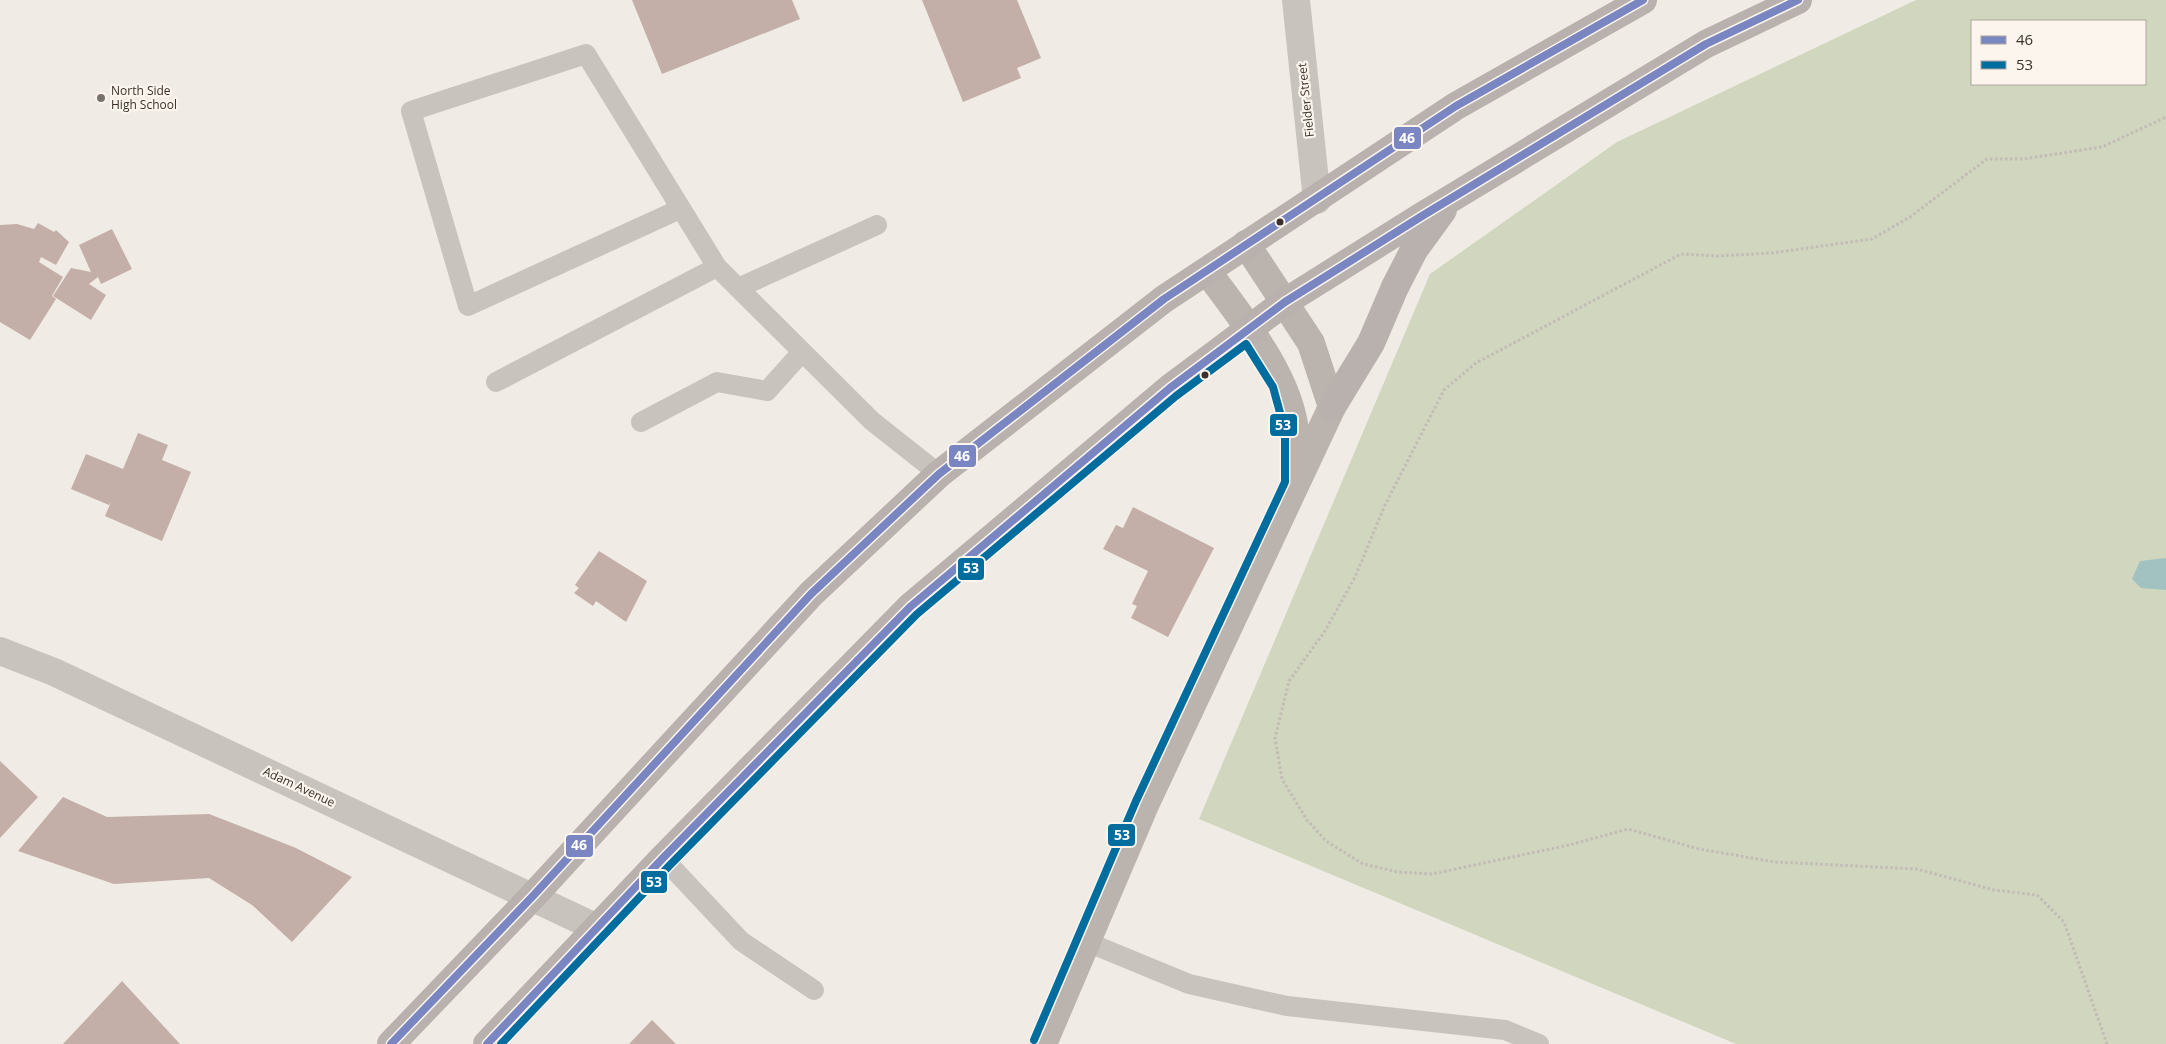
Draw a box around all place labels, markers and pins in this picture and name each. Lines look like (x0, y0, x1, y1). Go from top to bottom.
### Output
place label: North Side High School (111, 82, 177, 113)
marker: North Side High School (95, 92, 107, 104)
unlabelled marker (1275, 217, 1285, 227)
unlabelled marker (1200, 370, 1210, 380)

